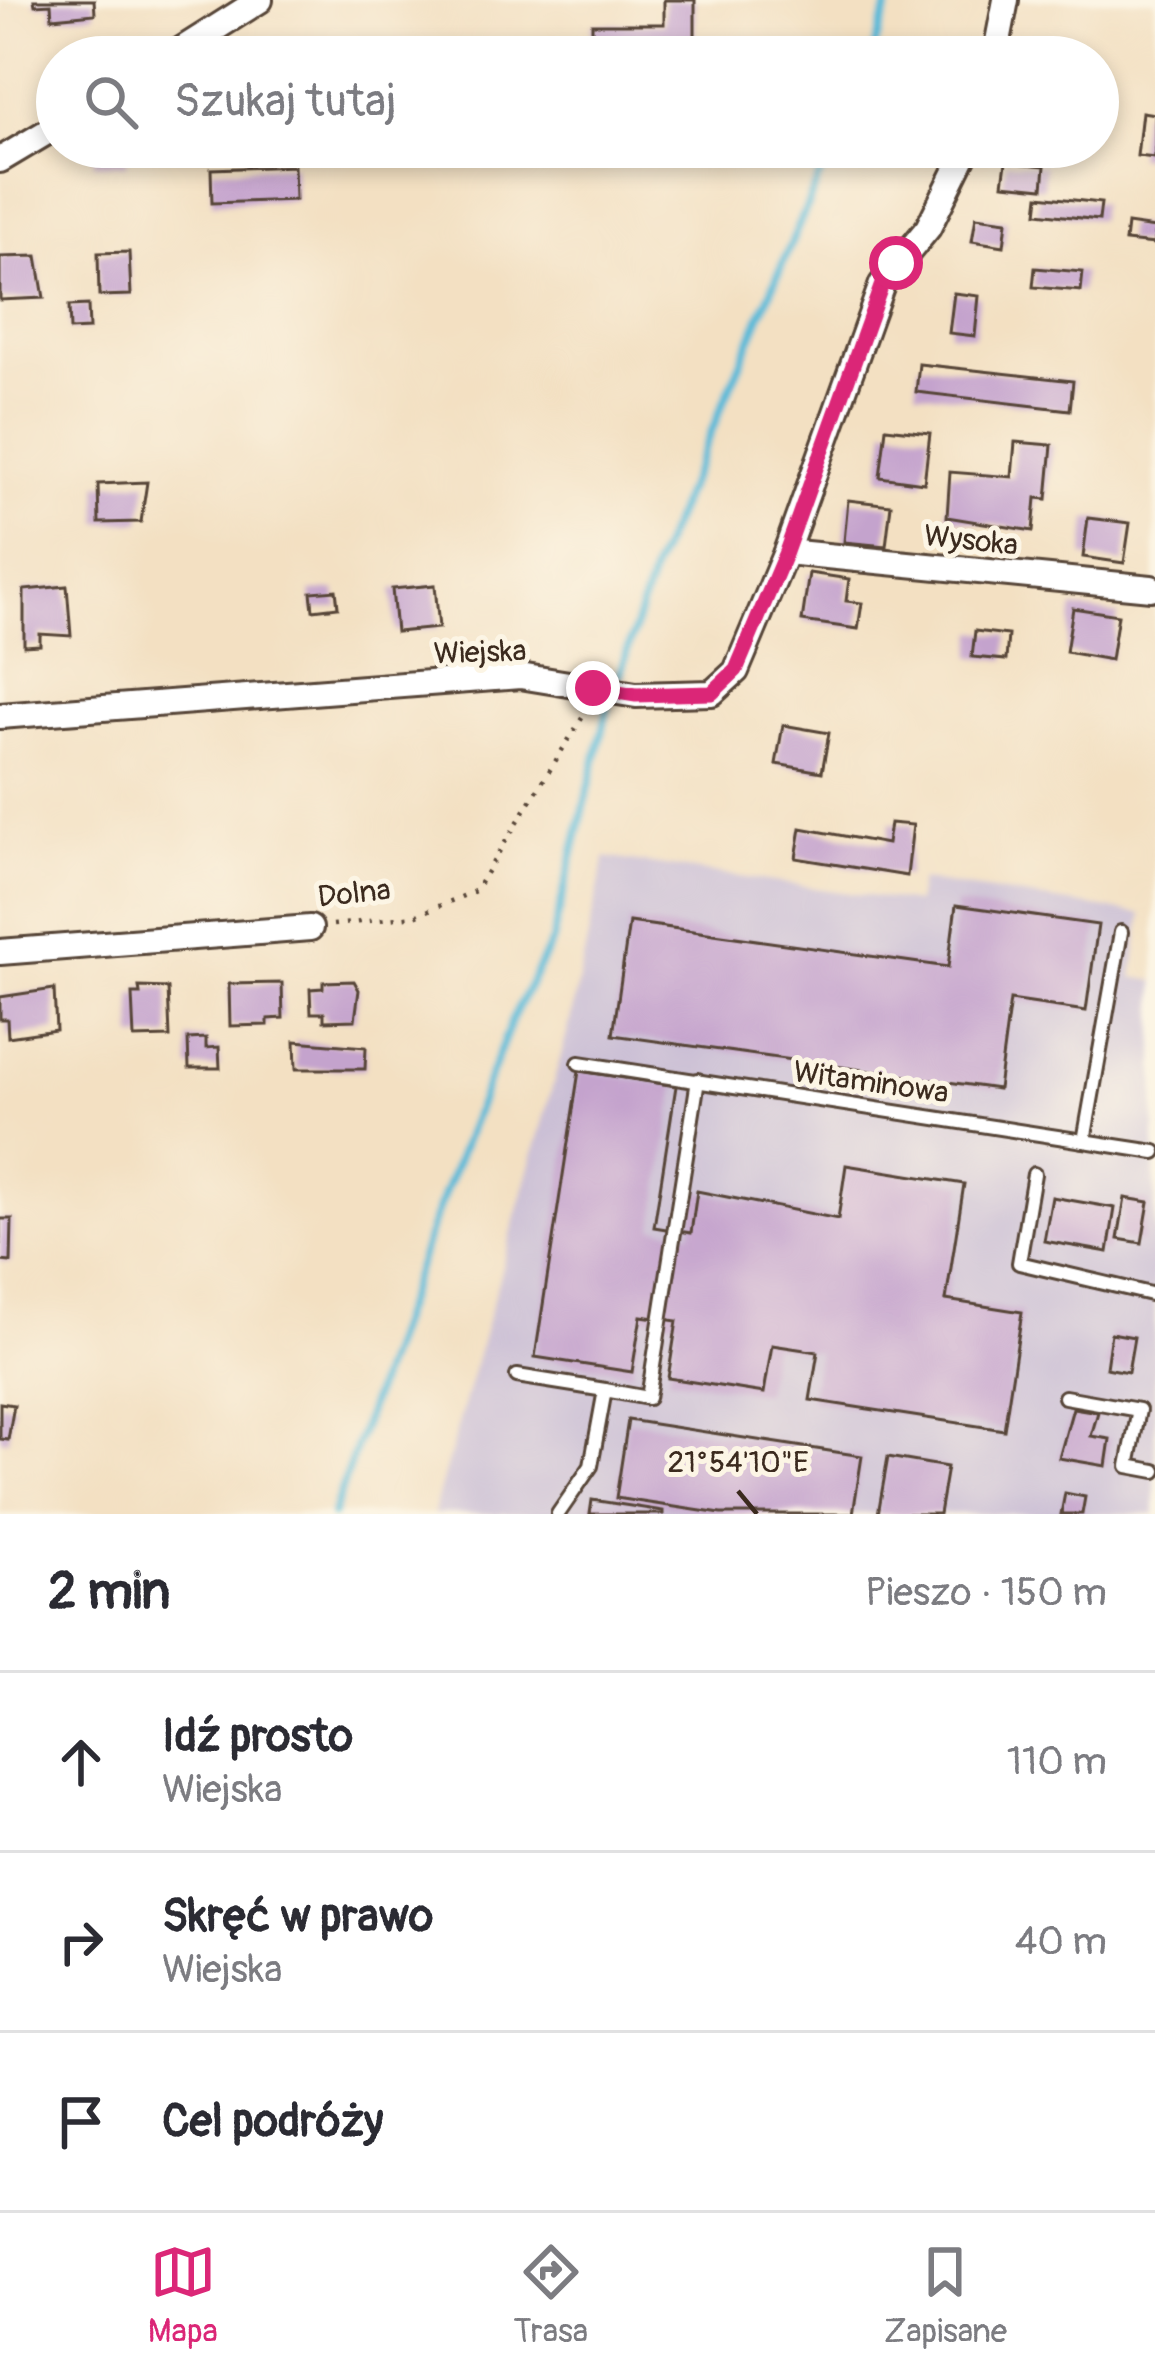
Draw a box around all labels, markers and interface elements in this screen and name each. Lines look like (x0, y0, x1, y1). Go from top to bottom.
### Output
search box (36, 36, 1119, 168)
icon: search (78, 69, 144, 135)
text: Szukaj tutaj (174, 74, 396, 130)
route start (869, 236, 923, 290)
street label: Wysoka (922, 517, 1020, 564)
street label: Wiejska (433, 632, 527, 673)
route end (566, 661, 620, 715)
street label: Dolna (316, 871, 392, 916)
street label: Witaminowa (791, 1053, 951, 1112)
text: 21°54'10"E (667, 1444, 809, 1481)
text: 2 min (48, 1560, 170, 1624)
text: Pieszo · 150 m (865, 1568, 1107, 1617)
text: Idź prosto (162, 1709, 353, 1765)
icon: ahead (48, 1729, 114, 1795)
text: 110 m (1007, 1737, 1107, 1786)
text: Wiejska (162, 1765, 282, 1814)
text: Skręć w prawo (162, 1889, 433, 1945)
icon: right (48, 1909, 114, 1975)
text: 40 m (1015, 1917, 1107, 1966)
text: Wiejska (162, 1945, 282, 1994)
icon: arrive (48, 2089, 114, 2155)
text: Cel podróży (162, 2094, 383, 2150)
tab: Mapa (148, 2239, 218, 2352)
tab: Trasa (514, 2239, 588, 2352)
tab: Zapisane (884, 2239, 1007, 2352)

